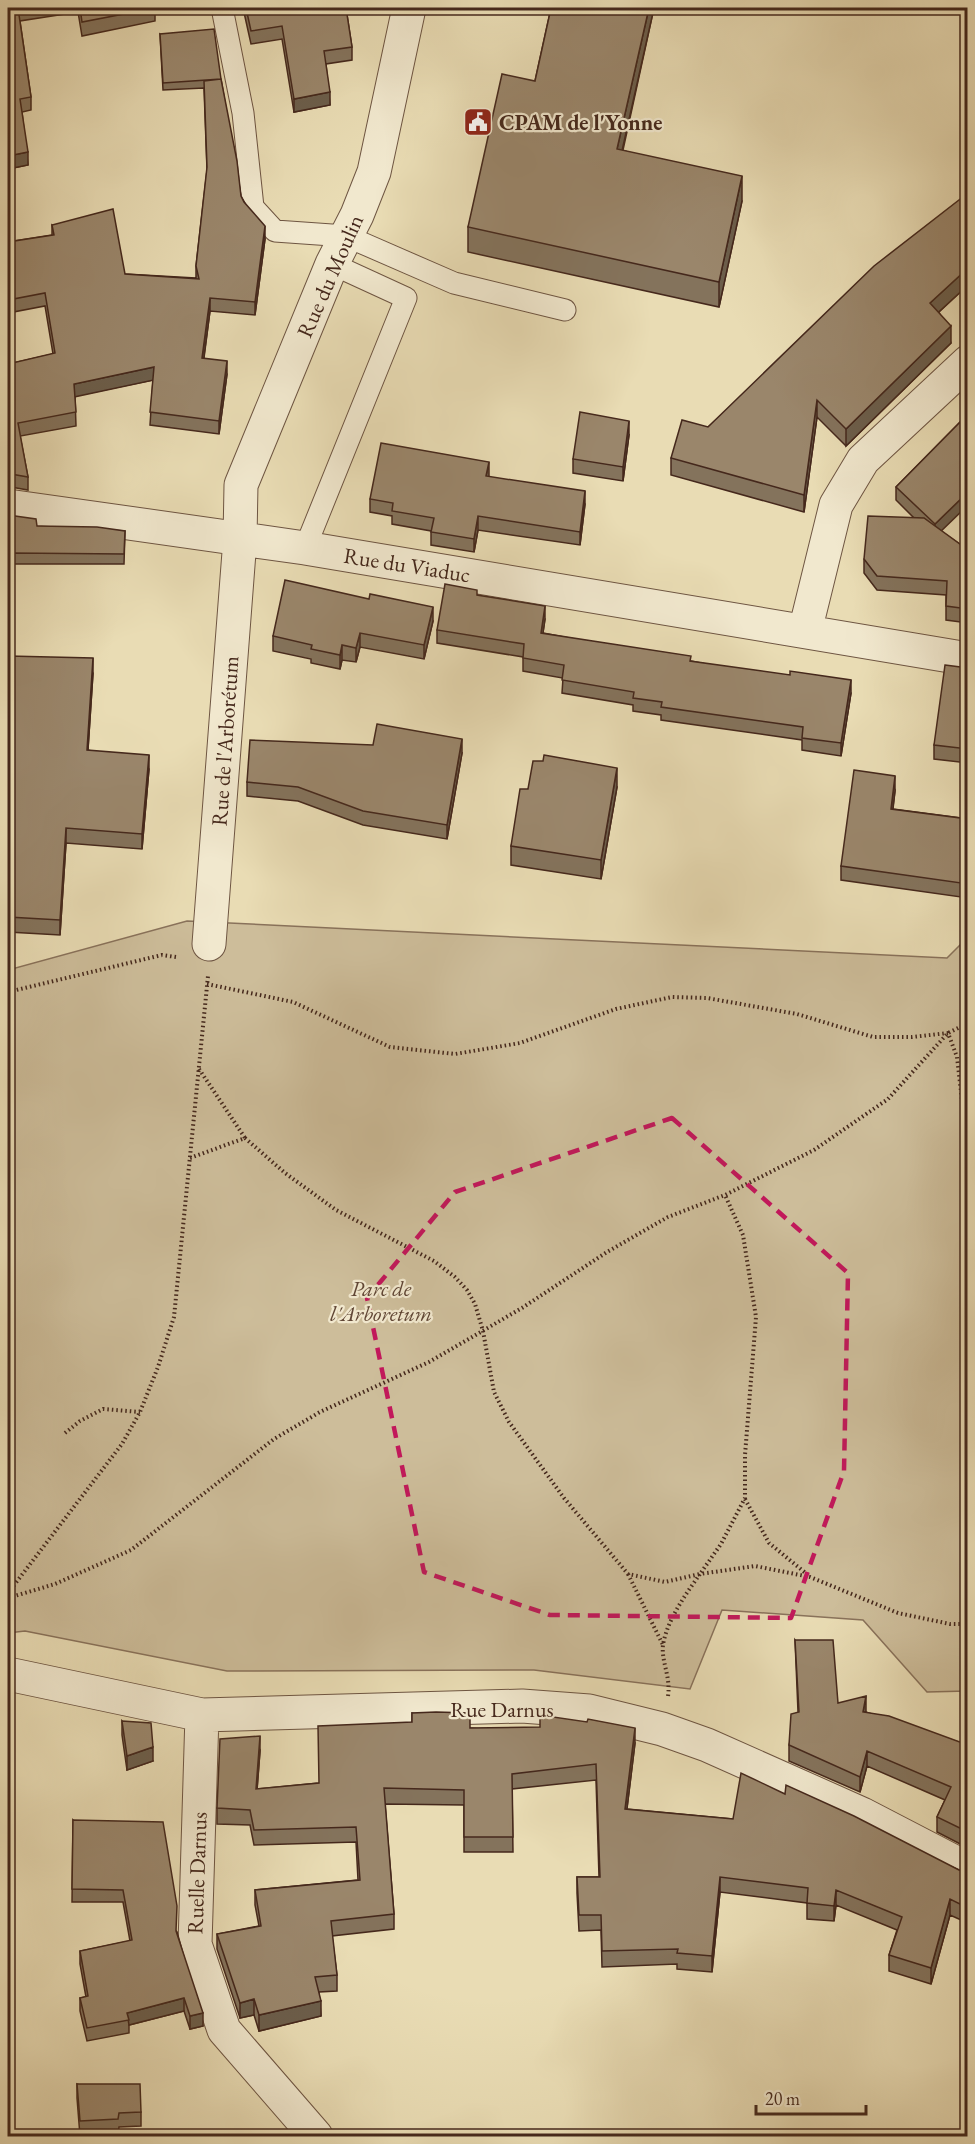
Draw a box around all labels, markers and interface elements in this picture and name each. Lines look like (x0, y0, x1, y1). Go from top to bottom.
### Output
public building icon: CPAM de l'Yonne (462, 106, 494, 138)
place label: CPAM de l'Yonne (499, 108, 662, 137)
street label: Rue du Moulin (290, 210, 370, 342)
street label: Rue du Viaduc (342, 541, 472, 589)
street label: Rue de l'Arborétum (205, 655, 245, 827)
park label: Parc de l'Arboretum (330, 1274, 432, 1328)
street label: Rue Darnus (450, 1695, 554, 1724)
street label: Ruelle Darnus (180, 1811, 214, 1935)
scale bar (756, 2078, 866, 2116)
text: 20 m (765, 2087, 800, 2110)

